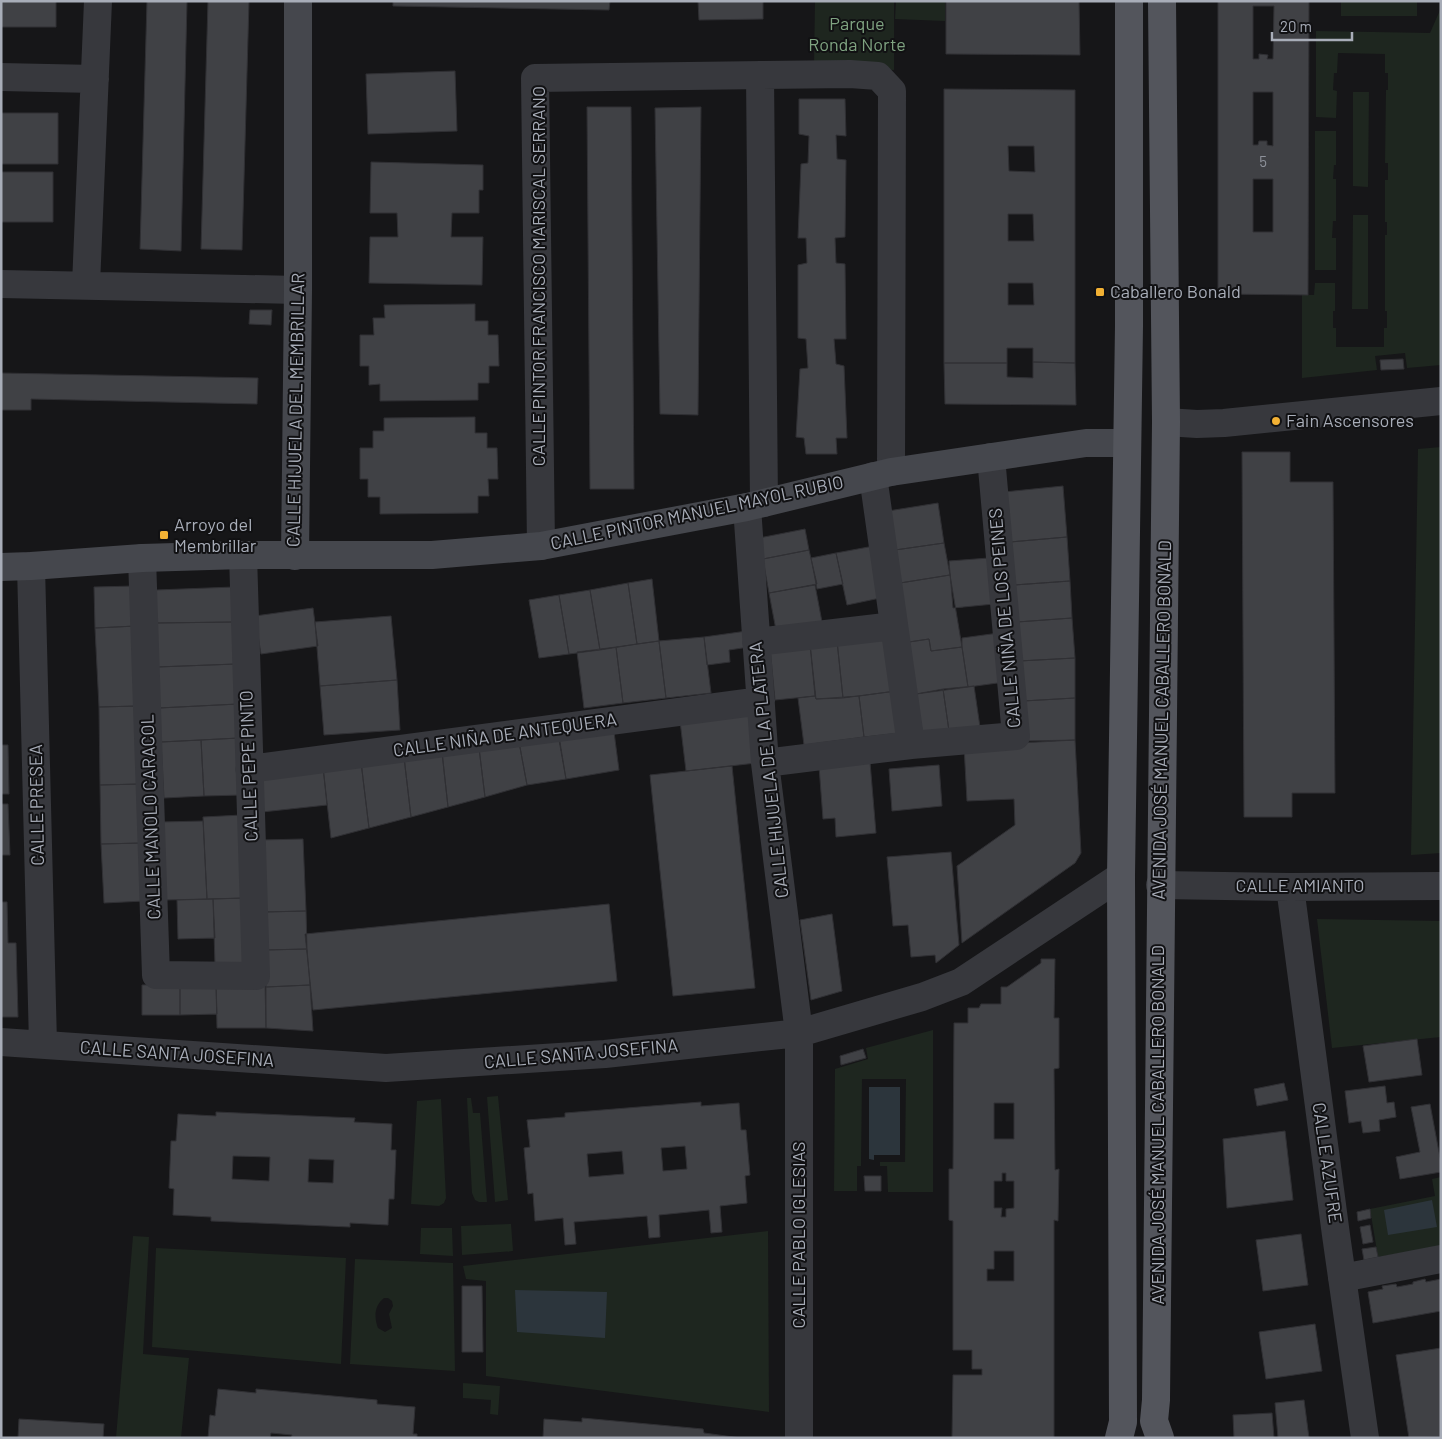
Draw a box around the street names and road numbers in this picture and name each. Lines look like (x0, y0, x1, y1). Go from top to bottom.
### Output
street label: CALLE PINTOR FRANCISCO MARISCAL SERRANO (527, 86, 549, 466)
street label: CALLE HIJUELA DEL MEMBRILLAR (282, 273, 308, 547)
street label: CALLE PINTOR MANUEL MAYOL RUBIO (548, 470, 845, 554)
street label: CALLE NIÑA DE LOS PEINES (983, 507, 1025, 729)
street label: AVENIDA JOSÉ MANUEL CABALLERO BONALD (1147, 540, 1175, 900)
street label: CALLE HIJUELA DE LA PLATERA (744, 641, 792, 900)
street label: CALLE PEPE PINTO (234, 690, 262, 842)
street label: CALLE NIÑA DE ANTEQUERA (392, 707, 618, 761)
street label: CALLE MANOLO CARACOL (135, 714, 165, 920)
street label: CALLE PRESEA (24, 744, 48, 866)
street label: CALLE AMIANTO (1236, 874, 1364, 896)
street label: AVENIDA JOSÉ MANUEL CABALLERO BONALD (1146, 945, 1168, 1305)
street label: CALLE SANTA JOSEFINA (483, 1034, 679, 1072)
street label: CALLE SANTA JOSEFINA (79, 1035, 275, 1071)
street label: CALLE AZUFRE (1309, 1101, 1347, 1225)
street label: CALLE PABLO IGLESIAS (787, 1142, 809, 1328)

